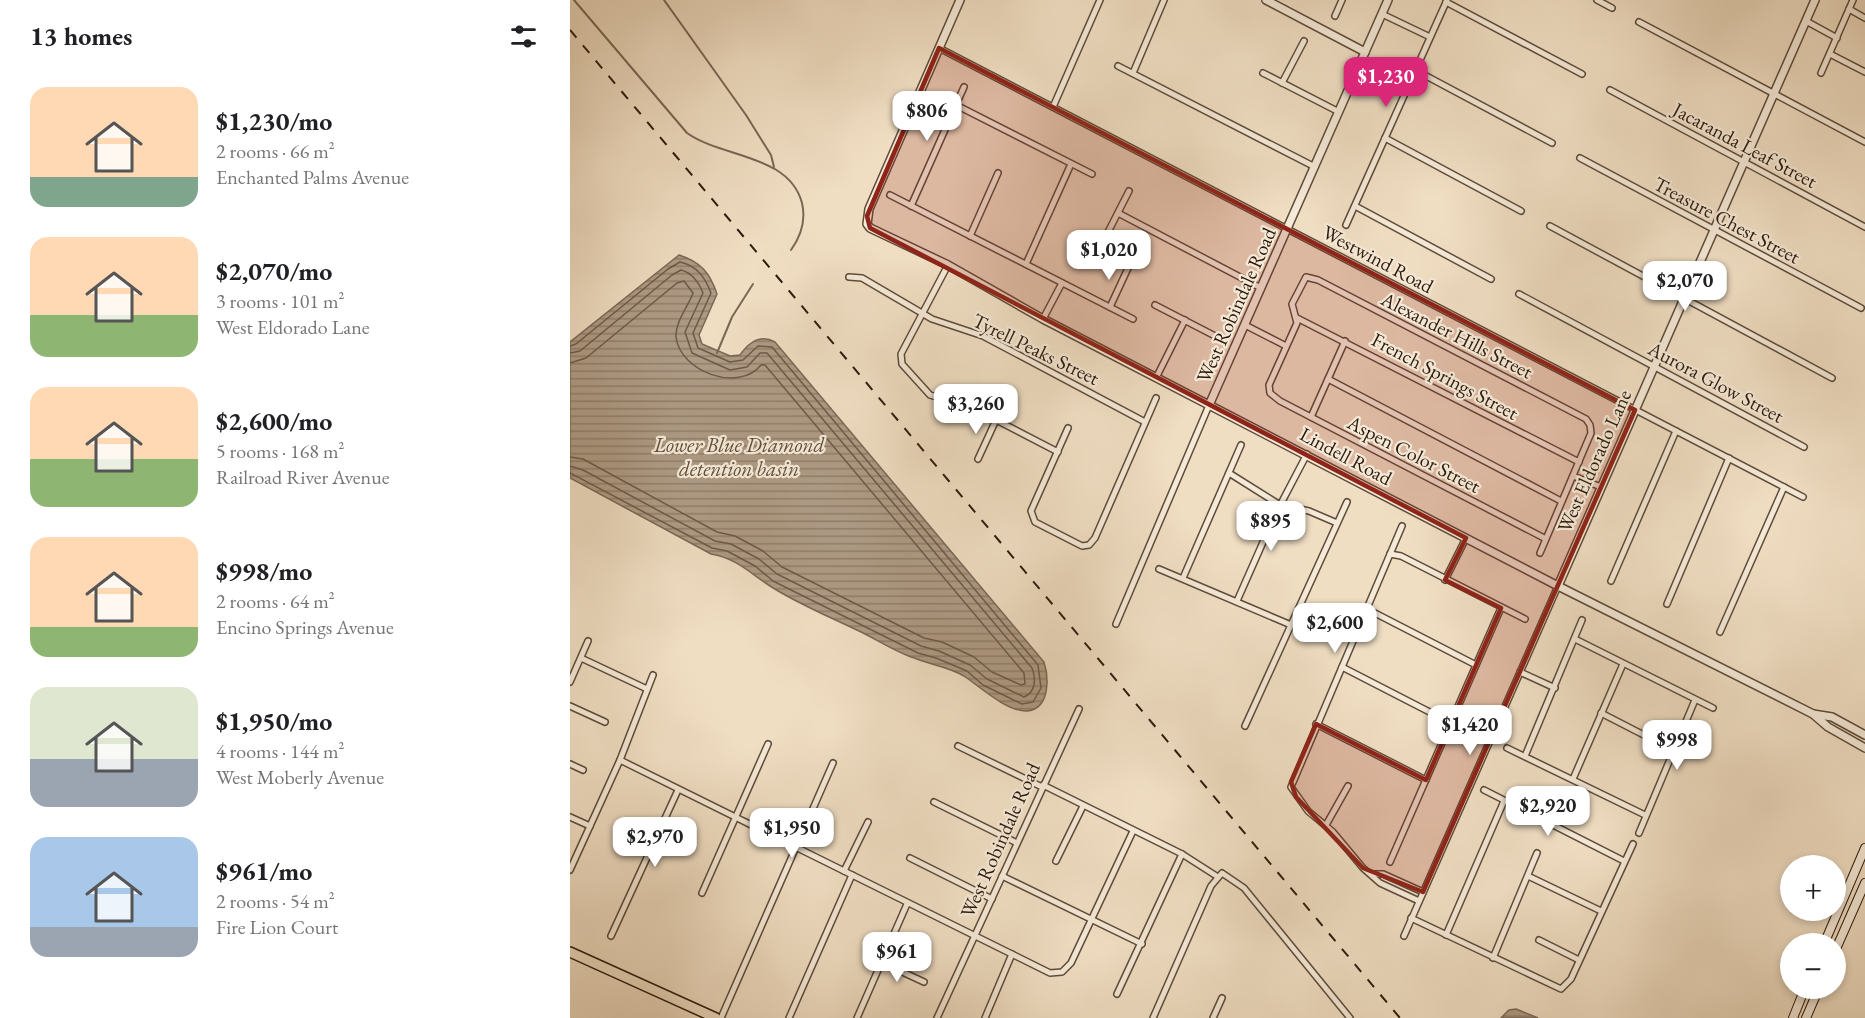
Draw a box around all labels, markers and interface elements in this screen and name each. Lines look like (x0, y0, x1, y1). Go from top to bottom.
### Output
text: 13 homes (30, 19, 132, 53)
icon: filters (507, 20, 540, 53)
pin: $1,230 (1337, 57, 1435, 108)
text: $1,230 (1358, 63, 1414, 89)
pin: $806 (891, 91, 963, 142)
street label: Jacaranda Leaf Street (1667, 95, 1822, 194)
text: $806 (907, 97, 947, 123)
text: $1,230/mo (216, 104, 332, 138)
icon: home (78, 111, 150, 183)
text: 2 rooms · 66 m² (216, 138, 335, 164)
text: Enchanted Palms Avenue (216, 164, 409, 190)
street label: Treasure Chest Street (1649, 170, 1805, 270)
street label: Westwind Road (1318, 219, 1439, 300)
street label: West Robindale Road (1190, 222, 1282, 387)
pin: $1,020 (1060, 230, 1158, 281)
text: $1,020 (1081, 236, 1137, 262)
text: $2,070/mo (216, 254, 332, 288)
icon: home (78, 261, 150, 333)
pin: $2,070 (1636, 261, 1734, 312)
text: $2,070 (1657, 267, 1713, 293)
street label: Alexander Hills Street (1376, 285, 1538, 385)
text: 3 rooms · 101 m² (216, 288, 344, 314)
street label: Tyrell Peaks Street (968, 307, 1104, 391)
text: West Eldorado Lane (216, 314, 370, 340)
street label: French Springs Street (1367, 326, 1524, 426)
street label: Aurora Glow Street (1643, 335, 1789, 429)
pin: $3,260 (927, 384, 1025, 435)
street label: West Eldorado Lane (1551, 385, 1637, 536)
text: $3,260 (948, 390, 1004, 416)
text: $2,600/mo (216, 404, 332, 438)
street label: Aspen Color Street (1342, 409, 1486, 499)
icon: home (78, 411, 150, 483)
street label: Lindell Road (1296, 421, 1397, 491)
water label: Lower Blue Diamond detention basin (653, 431, 824, 482)
text: 5 rooms · 168 m² (216, 438, 344, 464)
text: Railroad River Avenue (216, 464, 390, 490)
pin: $895 (1235, 501, 1307, 552)
text: $895 (1251, 507, 1291, 533)
text: $998/mo (216, 554, 312, 588)
icon: home (78, 561, 150, 633)
text: 2 rooms · 64 m² (216, 588, 335, 614)
pin: $2,600 (1286, 603, 1384, 654)
text: $2,600 (1307, 609, 1363, 635)
text: Encino Springs Avenue (216, 614, 394, 640)
text: $1,950/mo (216, 704, 332, 738)
pin: $1,420 (1421, 705, 1519, 756)
icon: home (78, 711, 150, 783)
text: $1,420 (1442, 711, 1498, 737)
pin: $998 (1641, 720, 1713, 771)
text: $998 (1657, 726, 1697, 752)
text: 4 rooms · 144 m² (216, 738, 344, 764)
street label: West Robindale Road (954, 757, 1046, 922)
text: West Moberly Avenue (216, 764, 384, 790)
pin: $2,920 (1499, 786, 1597, 837)
text: $2,920 (1520, 792, 1576, 818)
pin: $1,950 (743, 808, 841, 859)
text: $1,950 (764, 814, 820, 840)
pin: $2,970 (606, 817, 704, 868)
text: $2,970 (627, 823, 683, 849)
text: $961/mo (216, 854, 312, 888)
map controls (1780, 855, 1846, 999)
button: + (1780, 855, 1846, 921)
icon: home (78, 861, 150, 933)
text: 2 rooms · 54 m² (216, 888, 335, 914)
text: Fire Lion Court (216, 914, 338, 940)
pin: $961 (861, 932, 933, 983)
button: − (1780, 933, 1846, 999)
text: $961 (877, 938, 917, 964)

